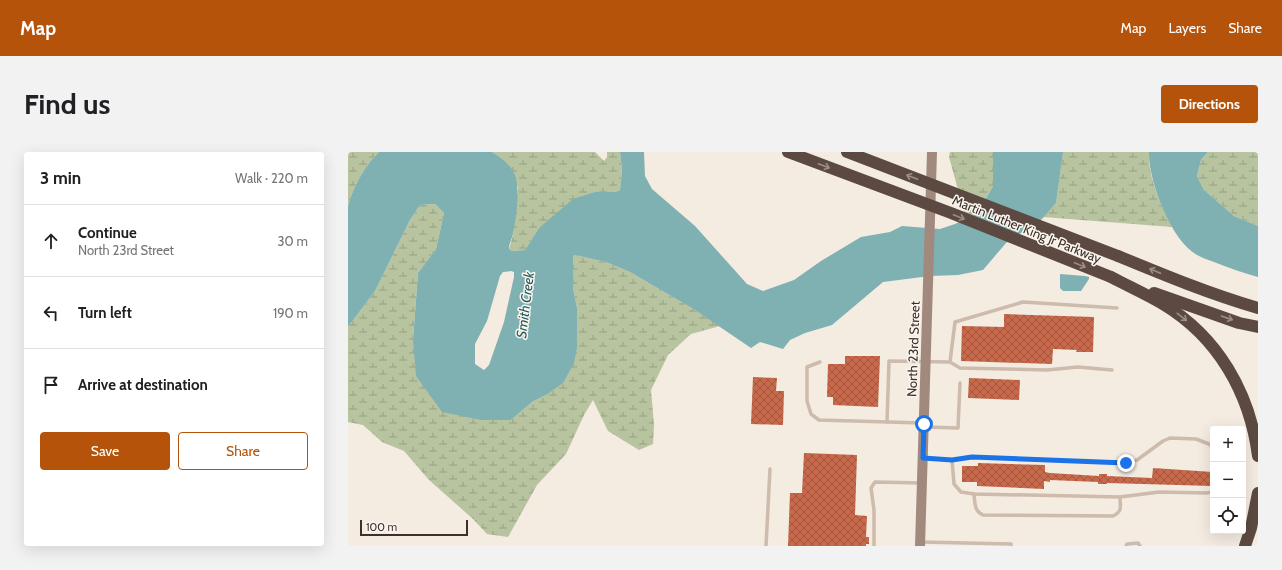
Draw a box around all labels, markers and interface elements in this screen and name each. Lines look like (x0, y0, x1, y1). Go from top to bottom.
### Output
text: Map (20, 17, 56, 40)
text: Map (1121, 19, 1146, 37)
text: Layers (1168, 19, 1206, 37)
text: Share (1228, 19, 1262, 37)
button: Directions (1161, 85, 1258, 123)
text: Find us (24, 87, 110, 121)
one-way arrow (818, 162, 830, 170)
text: 3 min (40, 168, 81, 188)
text: Walk · 220 m (235, 170, 308, 186)
one-way arrow (906, 172, 918, 180)
street label: Martin Luther King Jr Parkway (950, 192, 1104, 266)
one-way arrow (953, 213, 965, 221)
text: Continue (78, 224, 137, 242)
icon: ahead (40, 230, 62, 252)
text: 30 m (278, 233, 308, 249)
text: North 23rd Street (78, 242, 174, 258)
one-way arrow (1073, 261, 1085, 269)
one-way arrow (1150, 267, 1162, 275)
water label: Smith Creek (512, 270, 538, 339)
street label: North 23rd Street (903, 300, 923, 397)
icon: left (40, 302, 62, 324)
text: Turn left (78, 304, 132, 322)
text: 190 m (273, 305, 308, 321)
one-way arrow (1176, 313, 1187, 322)
one-way arrow (1221, 315, 1233, 323)
icon: arrive (40, 374, 62, 396)
text: Arrive at destination (78, 376, 208, 394)
route start (915, 415, 933, 433)
map controls (1210, 426, 1246, 534)
button: + (1210, 426, 1246, 462)
button: Save (40, 432, 170, 470)
button: Share (178, 432, 308, 470)
route end (1117, 454, 1135, 472)
button: − (1210, 462, 1246, 498)
button: locate (1210, 498, 1246, 534)
scale bar (360, 518, 468, 537)
text: 100 m (366, 520, 397, 534)

